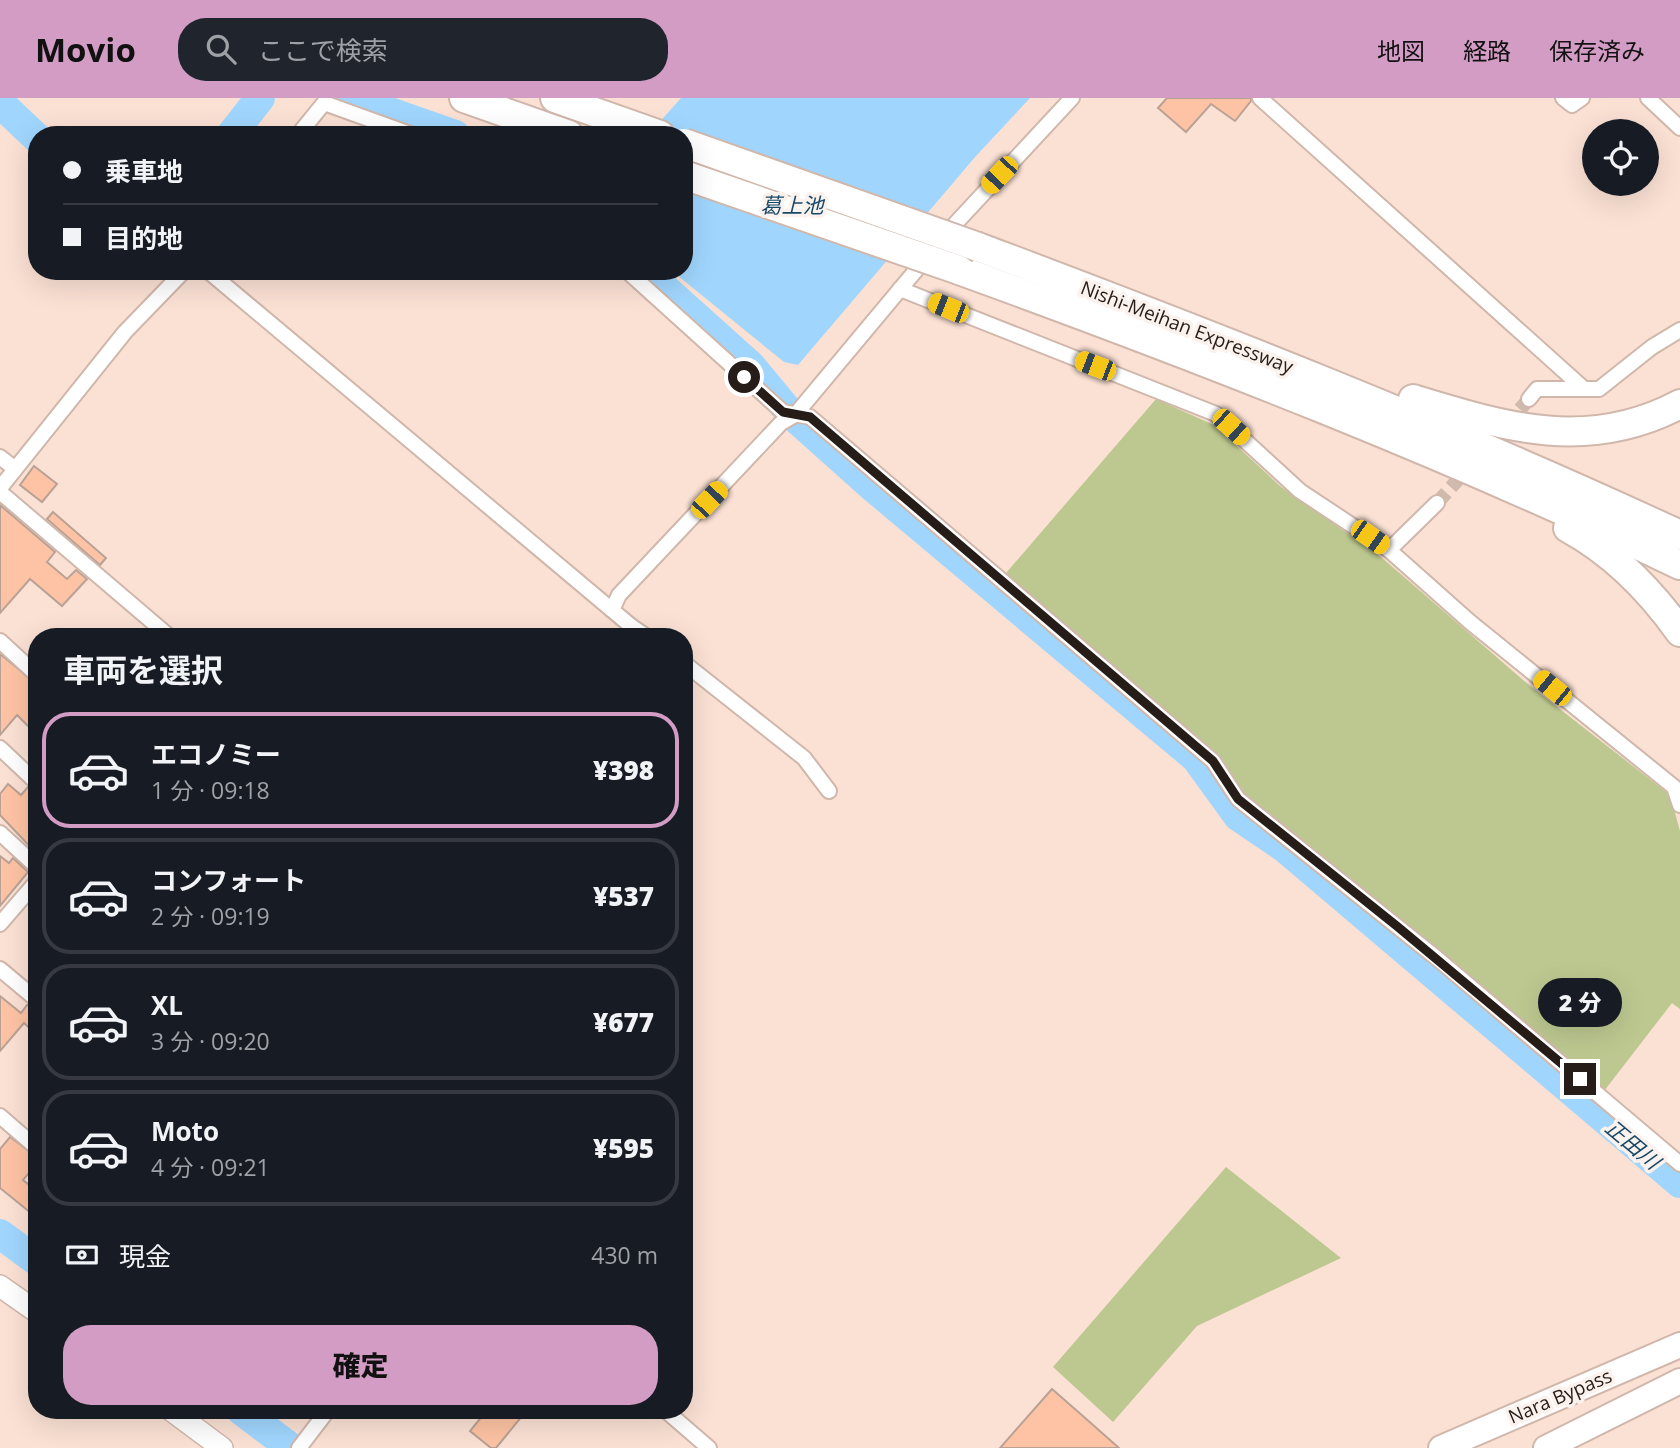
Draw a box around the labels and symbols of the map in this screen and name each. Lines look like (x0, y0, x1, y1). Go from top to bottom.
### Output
car (977, 152, 1022, 198)
water label: 葛上池 (761, 191, 825, 219)
street label: Nishi-Meihan Expressway (1077, 274, 1297, 380)
car (925, 290, 972, 326)
car (1072, 349, 1119, 383)
route start (728, 361, 760, 393)
car (1209, 405, 1254, 449)
car (687, 477, 732, 523)
car (1347, 516, 1394, 558)
car (1530, 667, 1575, 709)
callout: 2 分 (1538, 978, 1622, 1026)
route end (1564, 1063, 1596, 1095)
water label: 正田川 (1600, 1113, 1668, 1176)
street label: Nara Bypass (1504, 1363, 1616, 1429)

